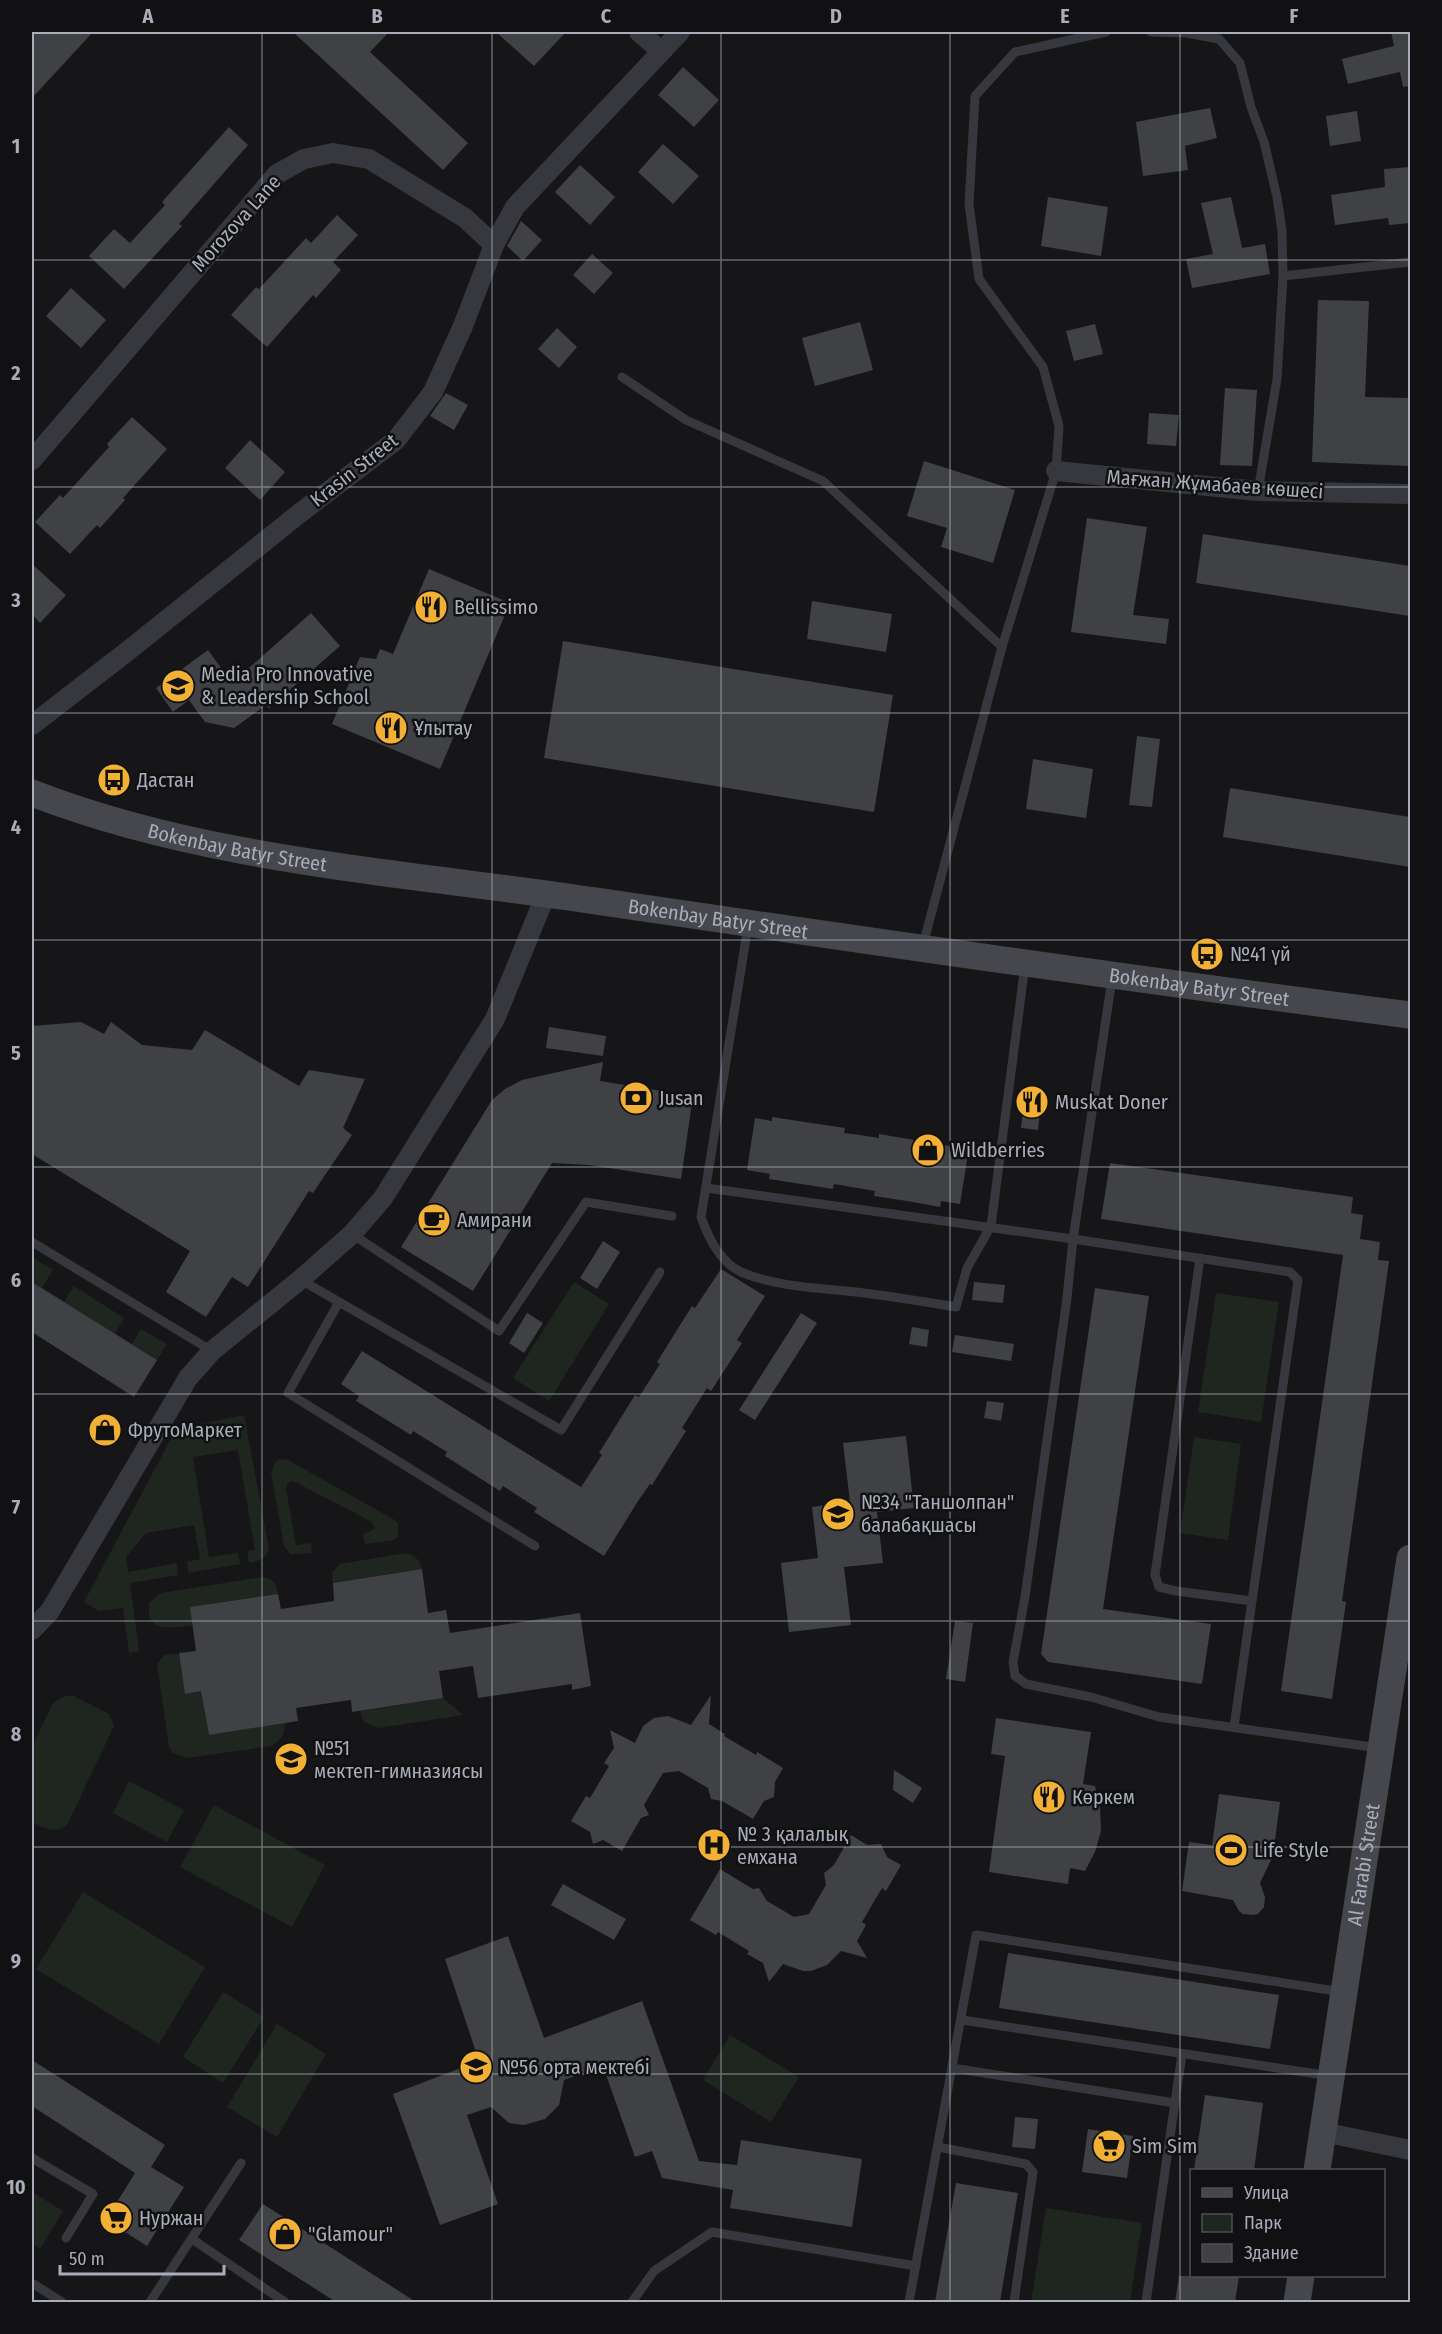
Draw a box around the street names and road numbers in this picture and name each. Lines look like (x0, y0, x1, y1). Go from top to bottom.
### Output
street label: Morozova Lane (186, 170, 286, 276)
street label: Krasin Street (305, 428, 403, 512)
street label: Мағжан Жұмабаев көшесі (1106, 464, 1324, 504)
street label: Bokenbay Batyr Street (145, 818, 329, 877)
street label: Bokenbay Batyr Street (626, 894, 810, 944)
street label: Bokenbay Batyr Street (1108, 963, 1291, 1011)
street label: Al Farabi Street (1342, 1801, 1385, 1927)

